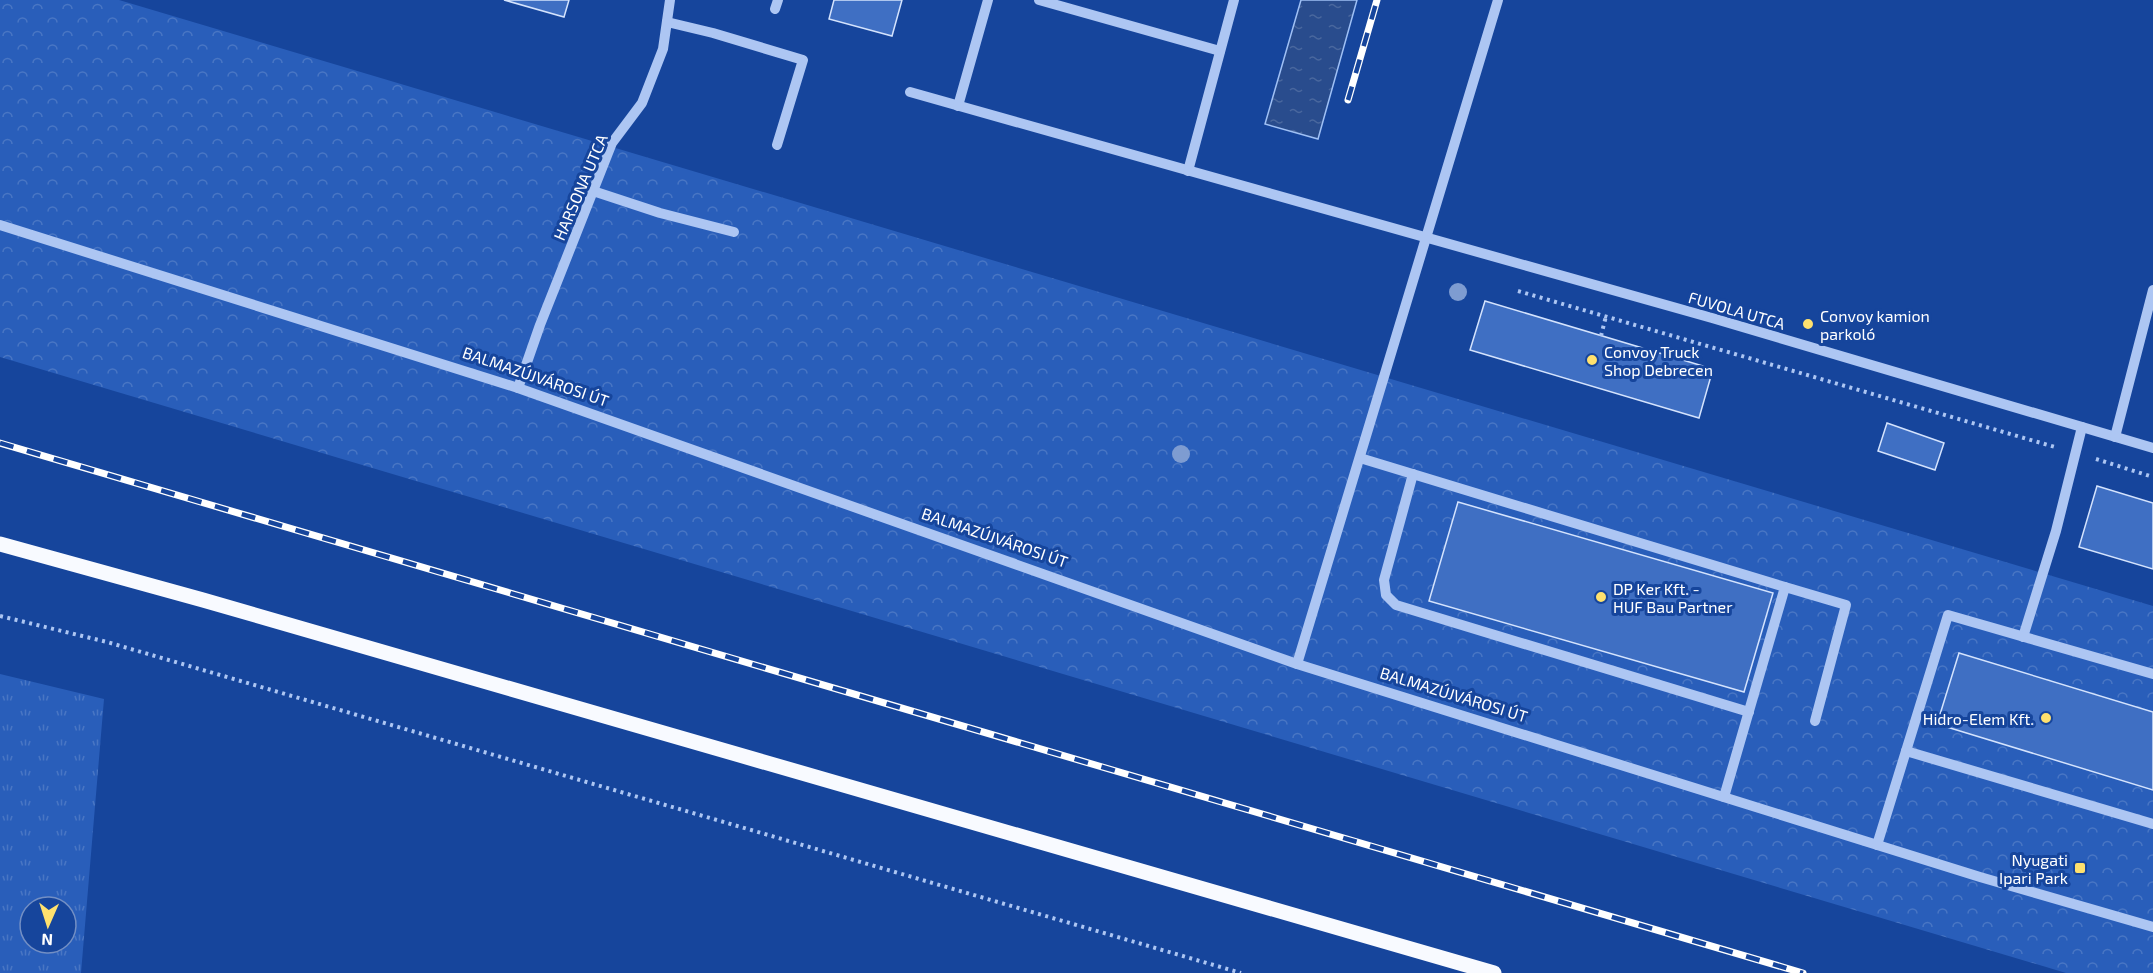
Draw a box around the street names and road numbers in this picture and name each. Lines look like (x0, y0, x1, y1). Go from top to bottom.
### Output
street label: HARSONA UTCA (549, 131, 611, 243)
street label: FUVOLA UTCA (1686, 287, 1788, 333)
street label: BALMAZÚJVÁROSI ÚT (460, 342, 612, 410)
street label: BALMAZÚJVÁROSI ÚT (919, 503, 1071, 571)
street label: BALMAZÚJVÁROSI ÚT (1378, 662, 1530, 726)

